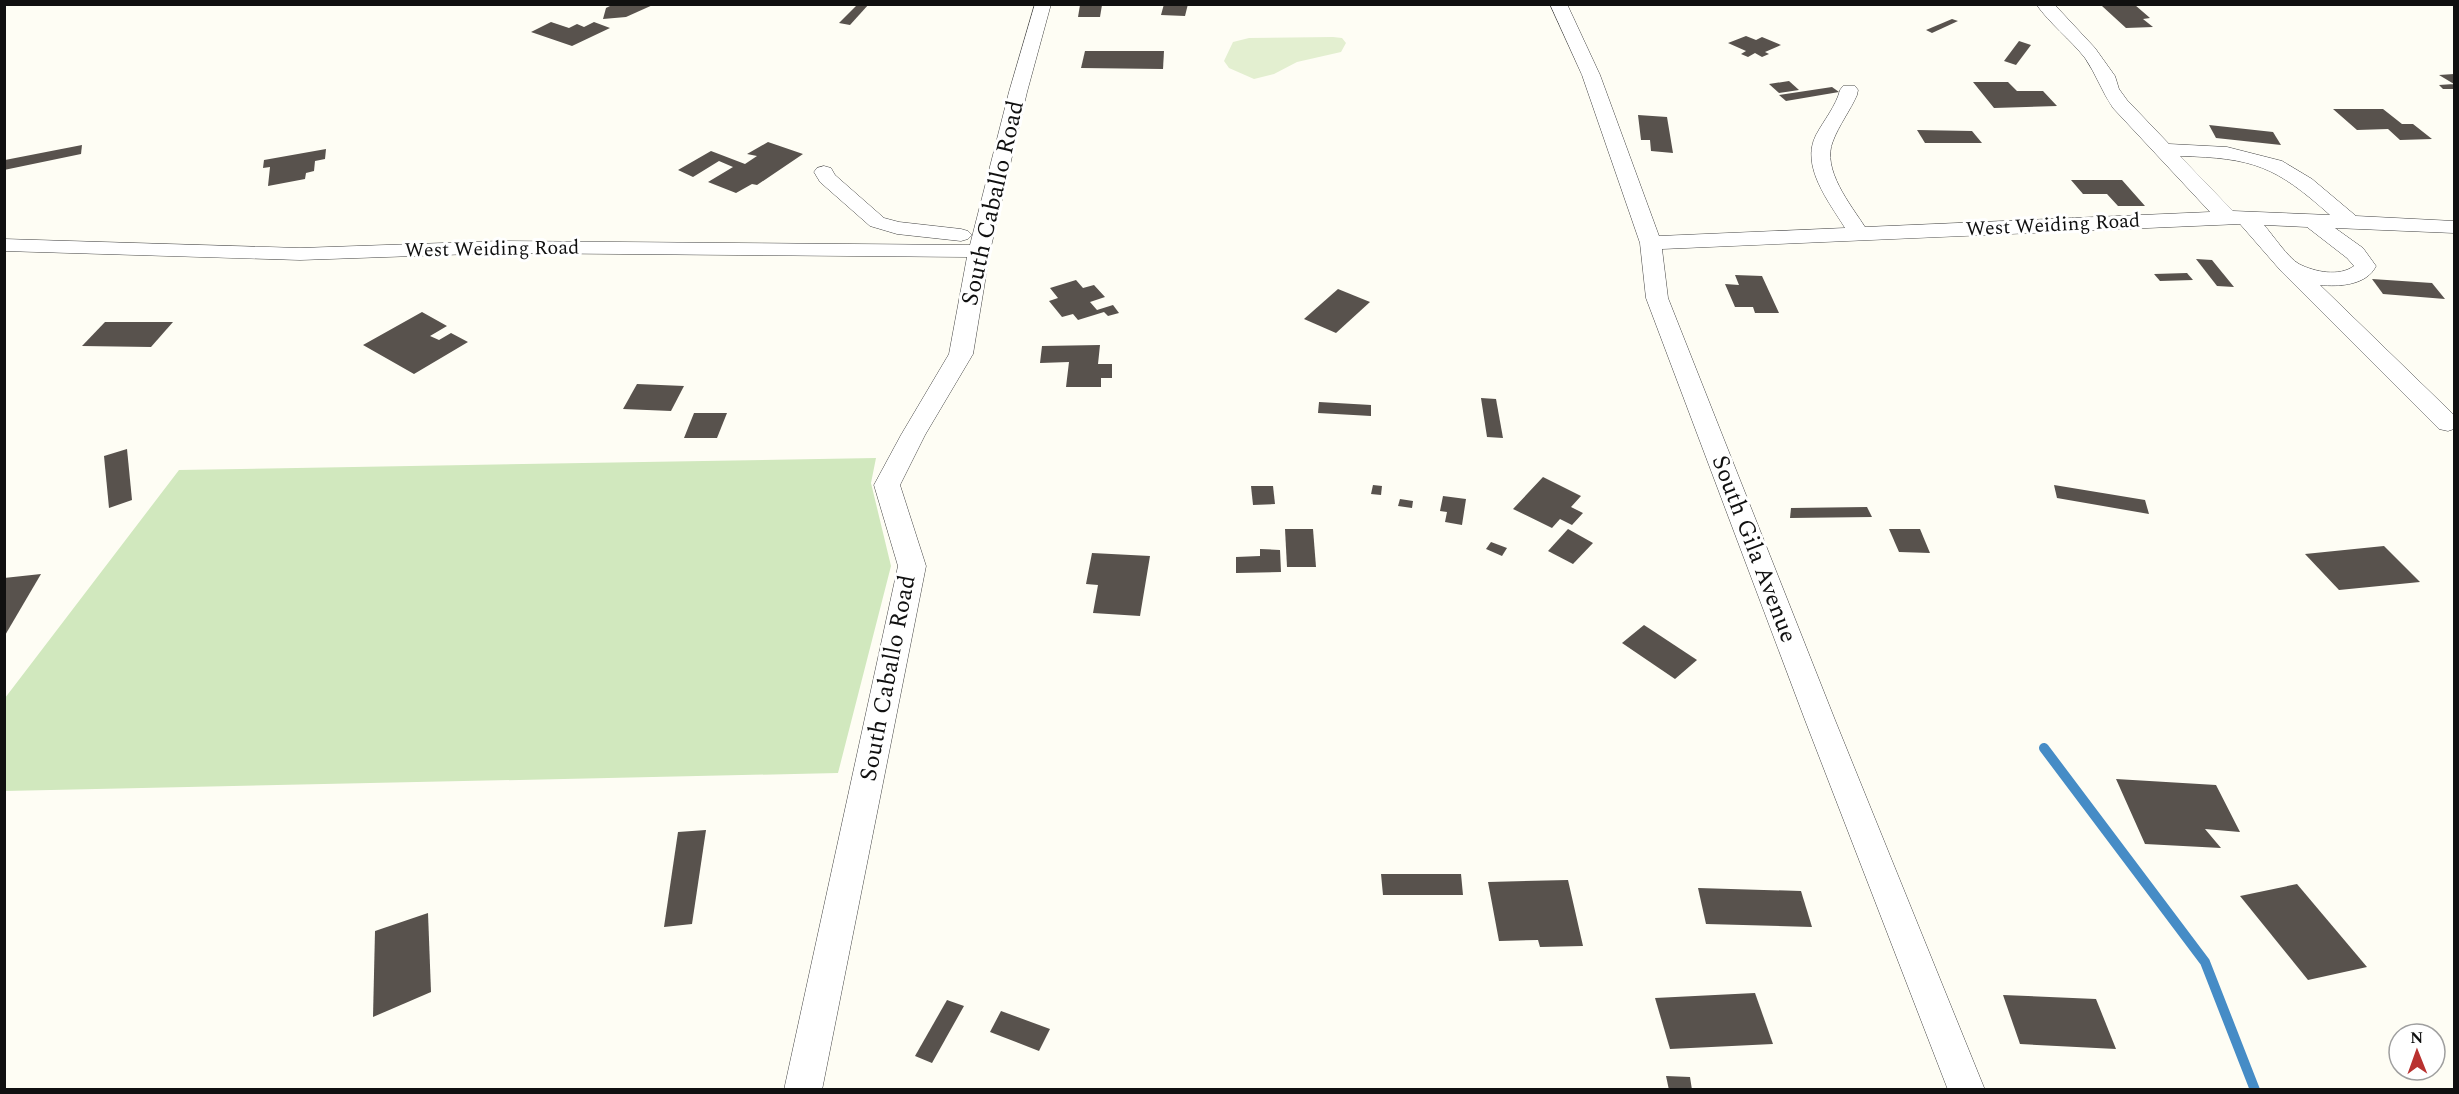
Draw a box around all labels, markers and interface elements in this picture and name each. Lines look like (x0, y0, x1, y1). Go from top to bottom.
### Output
street label: South Caballo Road (952, 97, 1034, 309)
street label: West Weiding Road (1965, 205, 2141, 245)
street label: West Weiding Road (404, 232, 580, 266)
street label: South Gila Avenue (1702, 450, 1806, 648)
street label: South Caballo Road (850, 572, 926, 784)
north arrow (2387, 1022, 2447, 1082)
text: N (2410, 1026, 2423, 1050)

